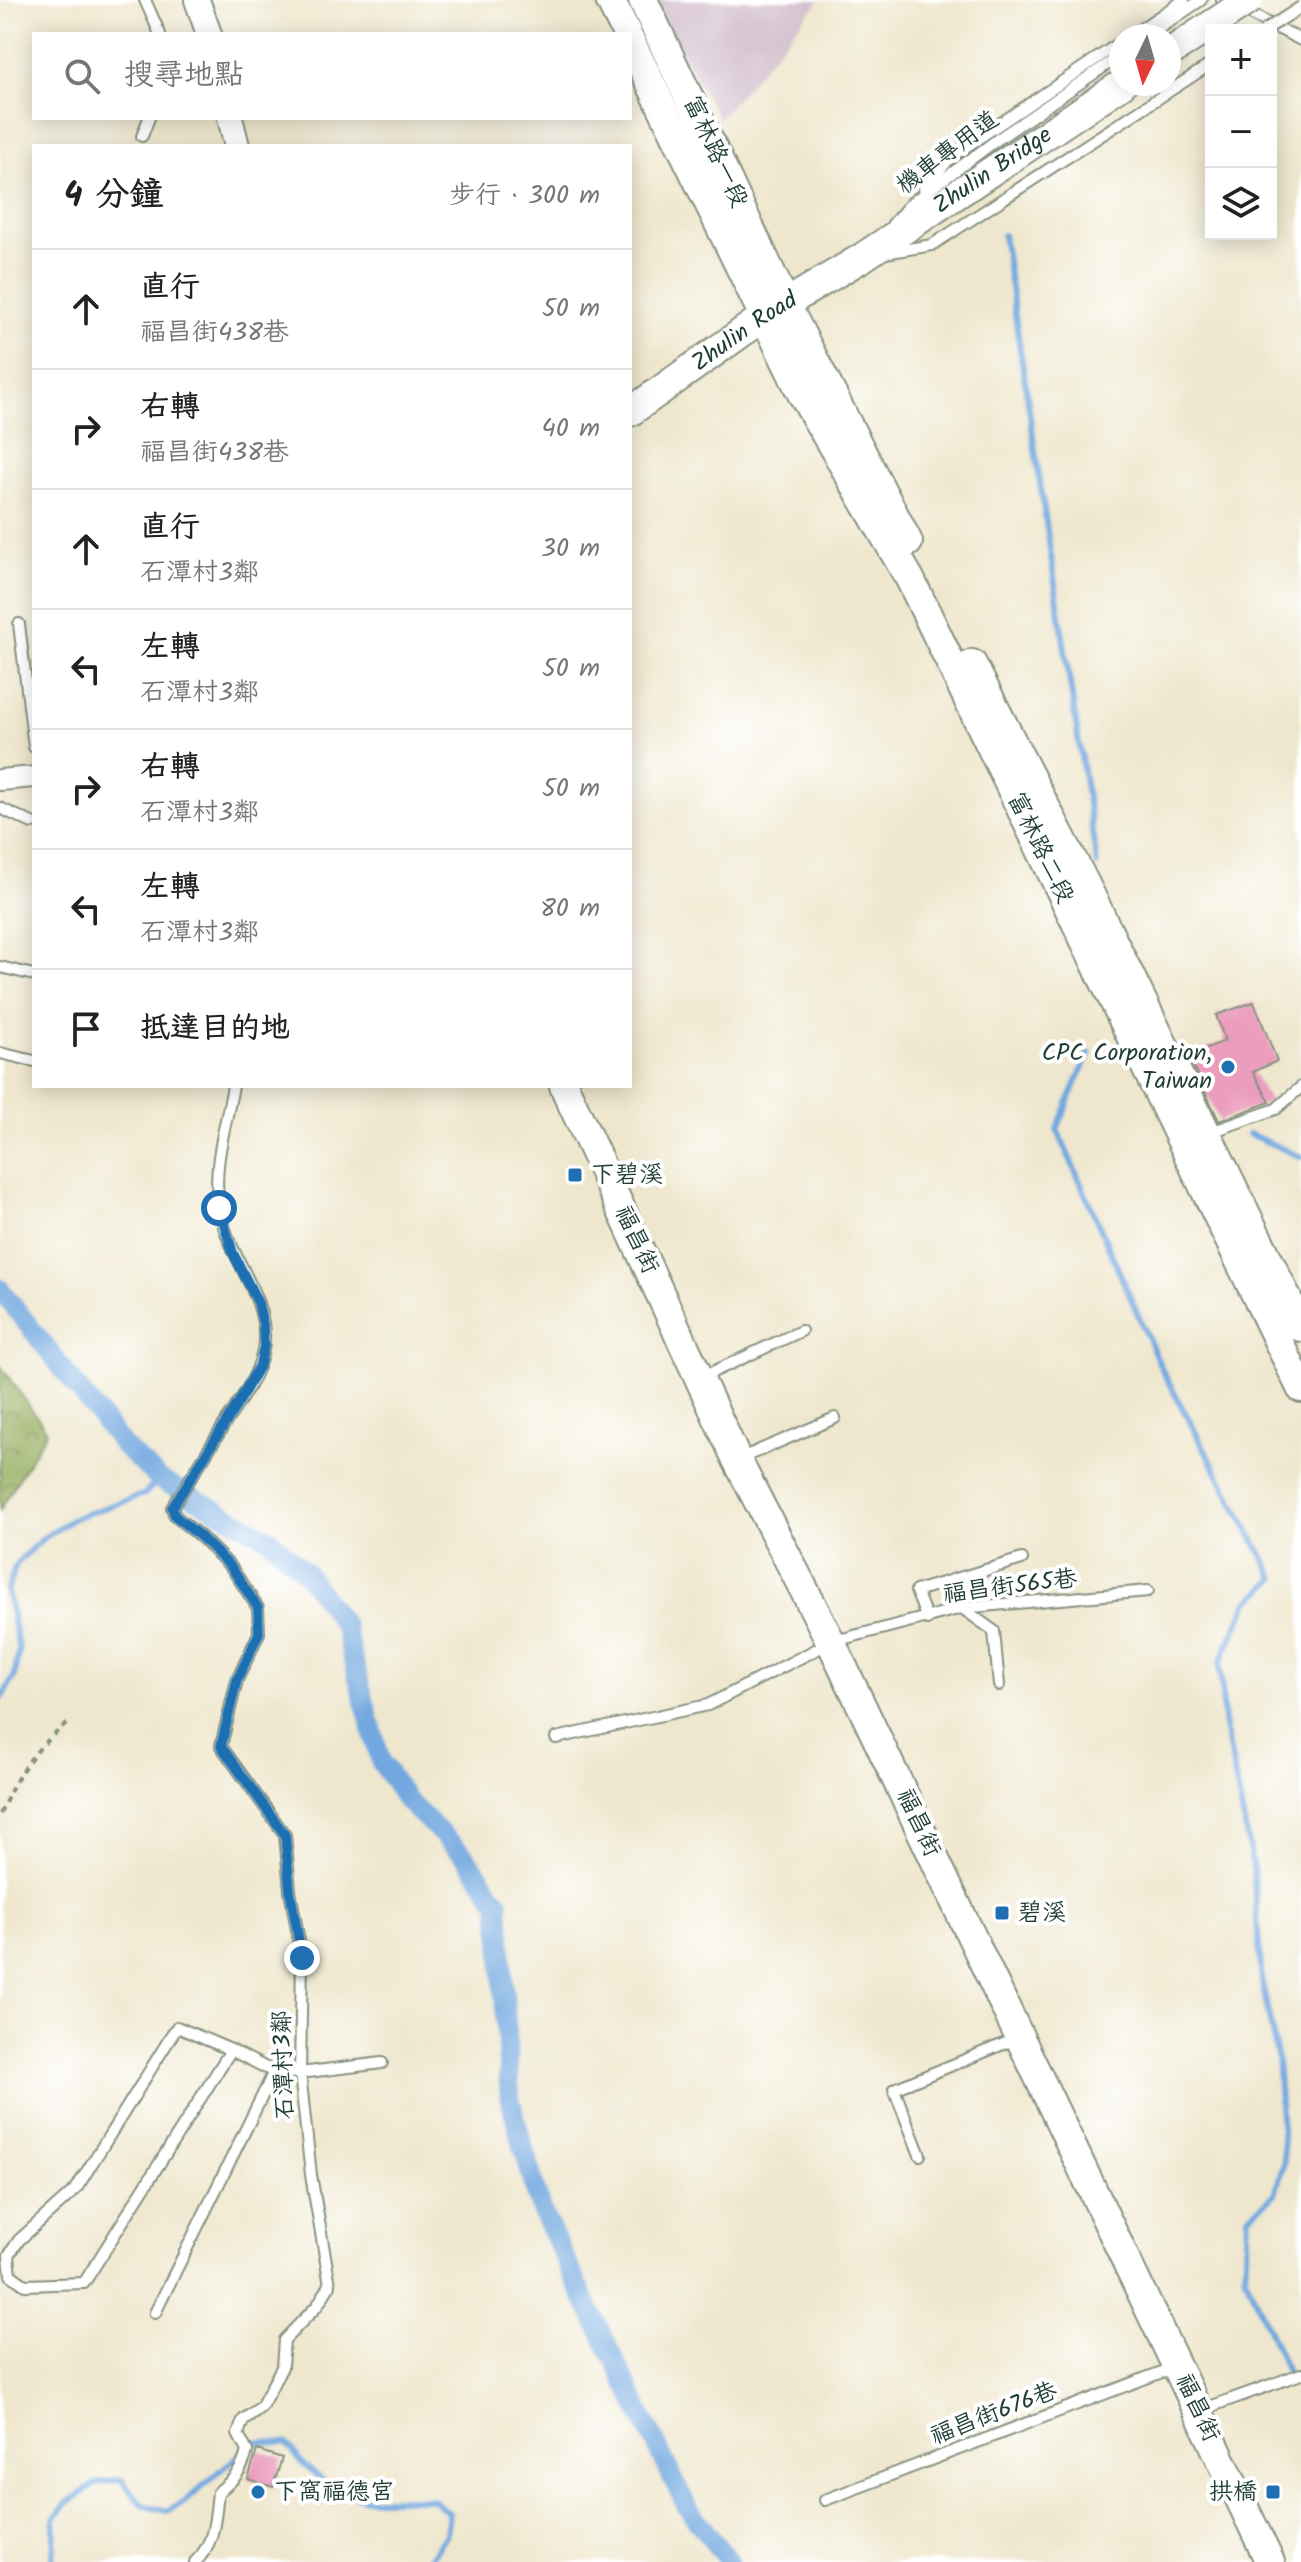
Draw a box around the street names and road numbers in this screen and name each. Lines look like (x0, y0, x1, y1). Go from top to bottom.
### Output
street label: 富林路一段 (672, 89, 758, 215)
street label: 機車專用道 (888, 101, 1008, 205)
street label: Zhulin Bridge (925, 116, 1060, 225)
street label: Zhulin Road (683, 281, 806, 382)
street label: 富林路二段 (996, 786, 1084, 910)
street label: 福昌街 (603, 1199, 669, 1281)
street label: 福昌街565巷 (941, 1559, 1079, 1615)
street label: 福昌街 (885, 1782, 951, 1864)
street label: 石潭村3鄰 (263, 2009, 305, 2121)
street label: 福昌街 (1164, 2367, 1230, 2449)
street label: 福昌街676巷 (925, 2372, 1063, 2456)

